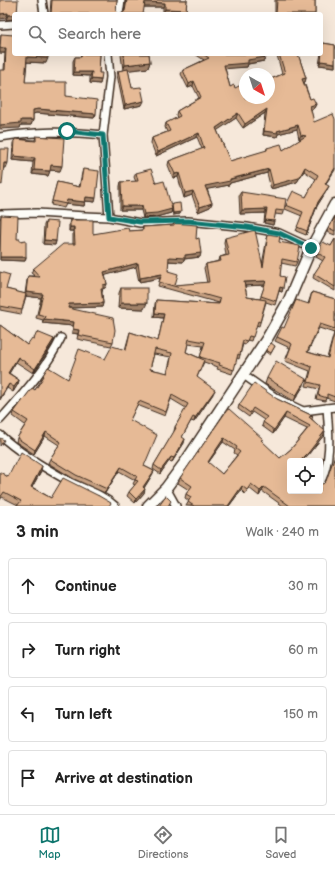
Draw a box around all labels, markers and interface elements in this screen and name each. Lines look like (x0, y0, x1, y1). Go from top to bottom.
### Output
search box (12, 12, 323, 56)
icon: search (26, 23, 48, 45)
text: Search here (58, 25, 141, 44)
north arrow (239, 68, 275, 104)
route start (58, 122, 76, 140)
route end (302, 239, 320, 257)
map controls (287, 458, 323, 494)
button: locate (287, 458, 323, 494)
text: 3 min (16, 522, 59, 542)
text: Walk · 240 m (245, 524, 319, 540)
icon: ahead (17, 575, 39, 597)
text: Continue (55, 577, 117, 596)
text: 30 m (288, 578, 318, 594)
icon: right (17, 639, 39, 661)
text: Turn right (55, 641, 120, 660)
text: 60 m (288, 642, 318, 658)
icon: left (17, 703, 39, 725)
text: Turn left (55, 705, 112, 724)
text: 150 m (284, 706, 318, 722)
icon: arrive (17, 767, 39, 789)
text: Arrive at destination (55, 769, 193, 788)
tab: Map (39, 824, 61, 861)
tab: Directions (138, 824, 188, 861)
tab: Saved (266, 824, 296, 861)

